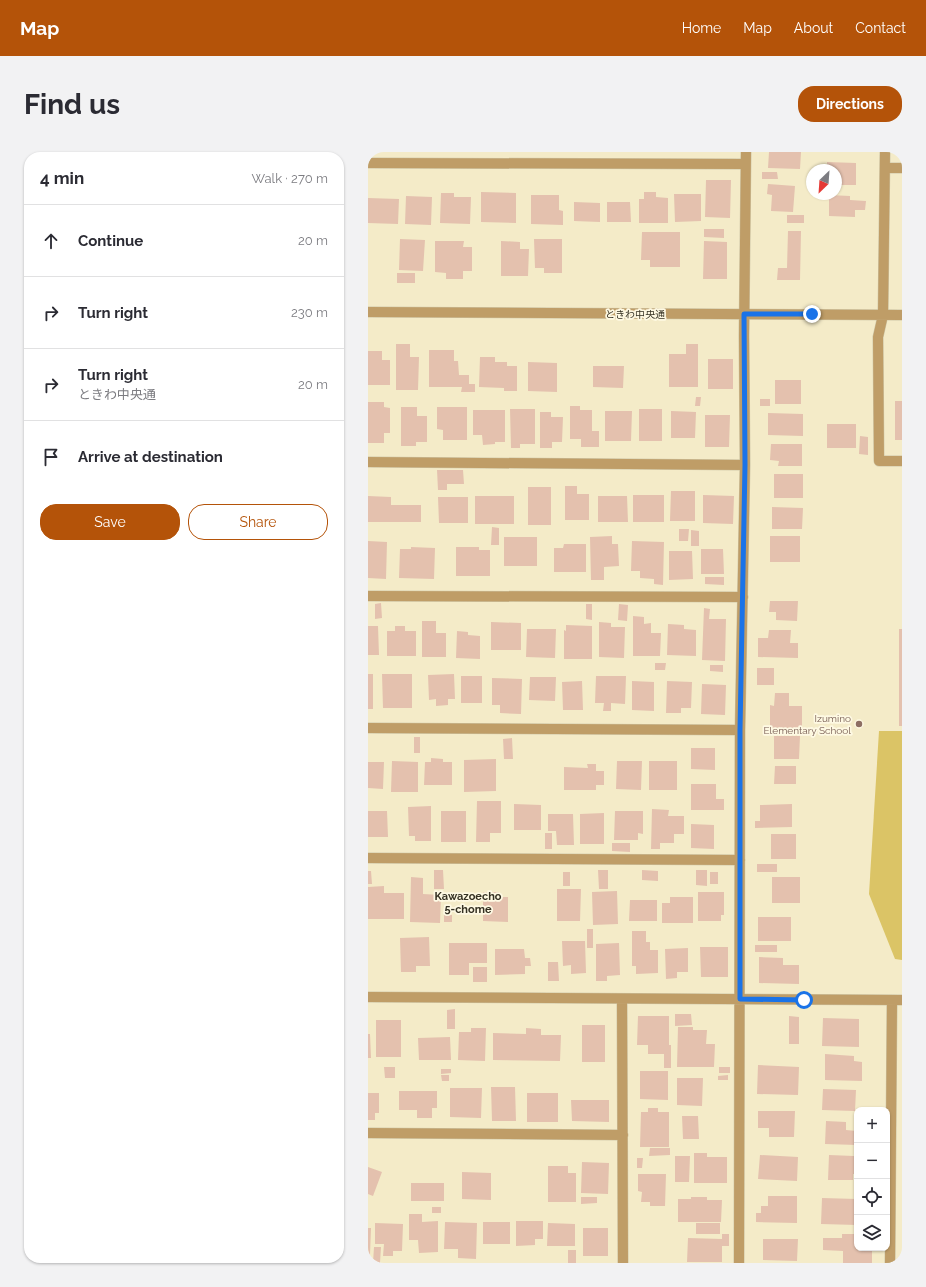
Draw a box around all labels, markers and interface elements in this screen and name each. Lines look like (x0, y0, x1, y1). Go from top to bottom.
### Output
text: Map (20, 17, 59, 39)
text: Home (682, 20, 721, 36)
text: Map (743, 20, 772, 36)
text: About (794, 20, 833, 36)
text: Contact (855, 20, 906, 36)
button: Directions (798, 86, 902, 122)
text: Find us (24, 88, 120, 121)
north arrow (806, 164, 842, 200)
text: 4 min (40, 168, 84, 188)
text: Walk · 270 m (252, 171, 328, 186)
icon: ahead (40, 230, 62, 252)
text: Continue (78, 232, 143, 250)
text: 20 m (298, 233, 328, 248)
icon: right (40, 302, 62, 324)
text: Turn right (78, 304, 148, 322)
text: 230 m (291, 305, 328, 320)
route end (803, 305, 821, 323)
street label: ときわ中央通 (605, 309, 665, 320)
text: Turn right (78, 366, 148, 384)
icon: right (40, 374, 62, 396)
text: 20 m (298, 377, 328, 392)
text: ときわ中央通 (78, 387, 156, 402)
icon: arrive (40, 446, 62, 468)
text: Arrive at destination (78, 448, 223, 466)
button: Save (40, 504, 180, 540)
button: Share (188, 504, 328, 540)
place label: Izumino Elementary School (763, 713, 851, 736)
marker: Izumino Elementary School (854, 719, 864, 729)
district label: Kawazoecho 5-chome (435, 890, 502, 916)
route start (795, 991, 813, 1009)
map controls (854, 1107, 890, 1251)
button: + (854, 1107, 890, 1143)
button: − (854, 1143, 890, 1179)
button: locate (854, 1179, 890, 1215)
button: layers (854, 1215, 890, 1251)

